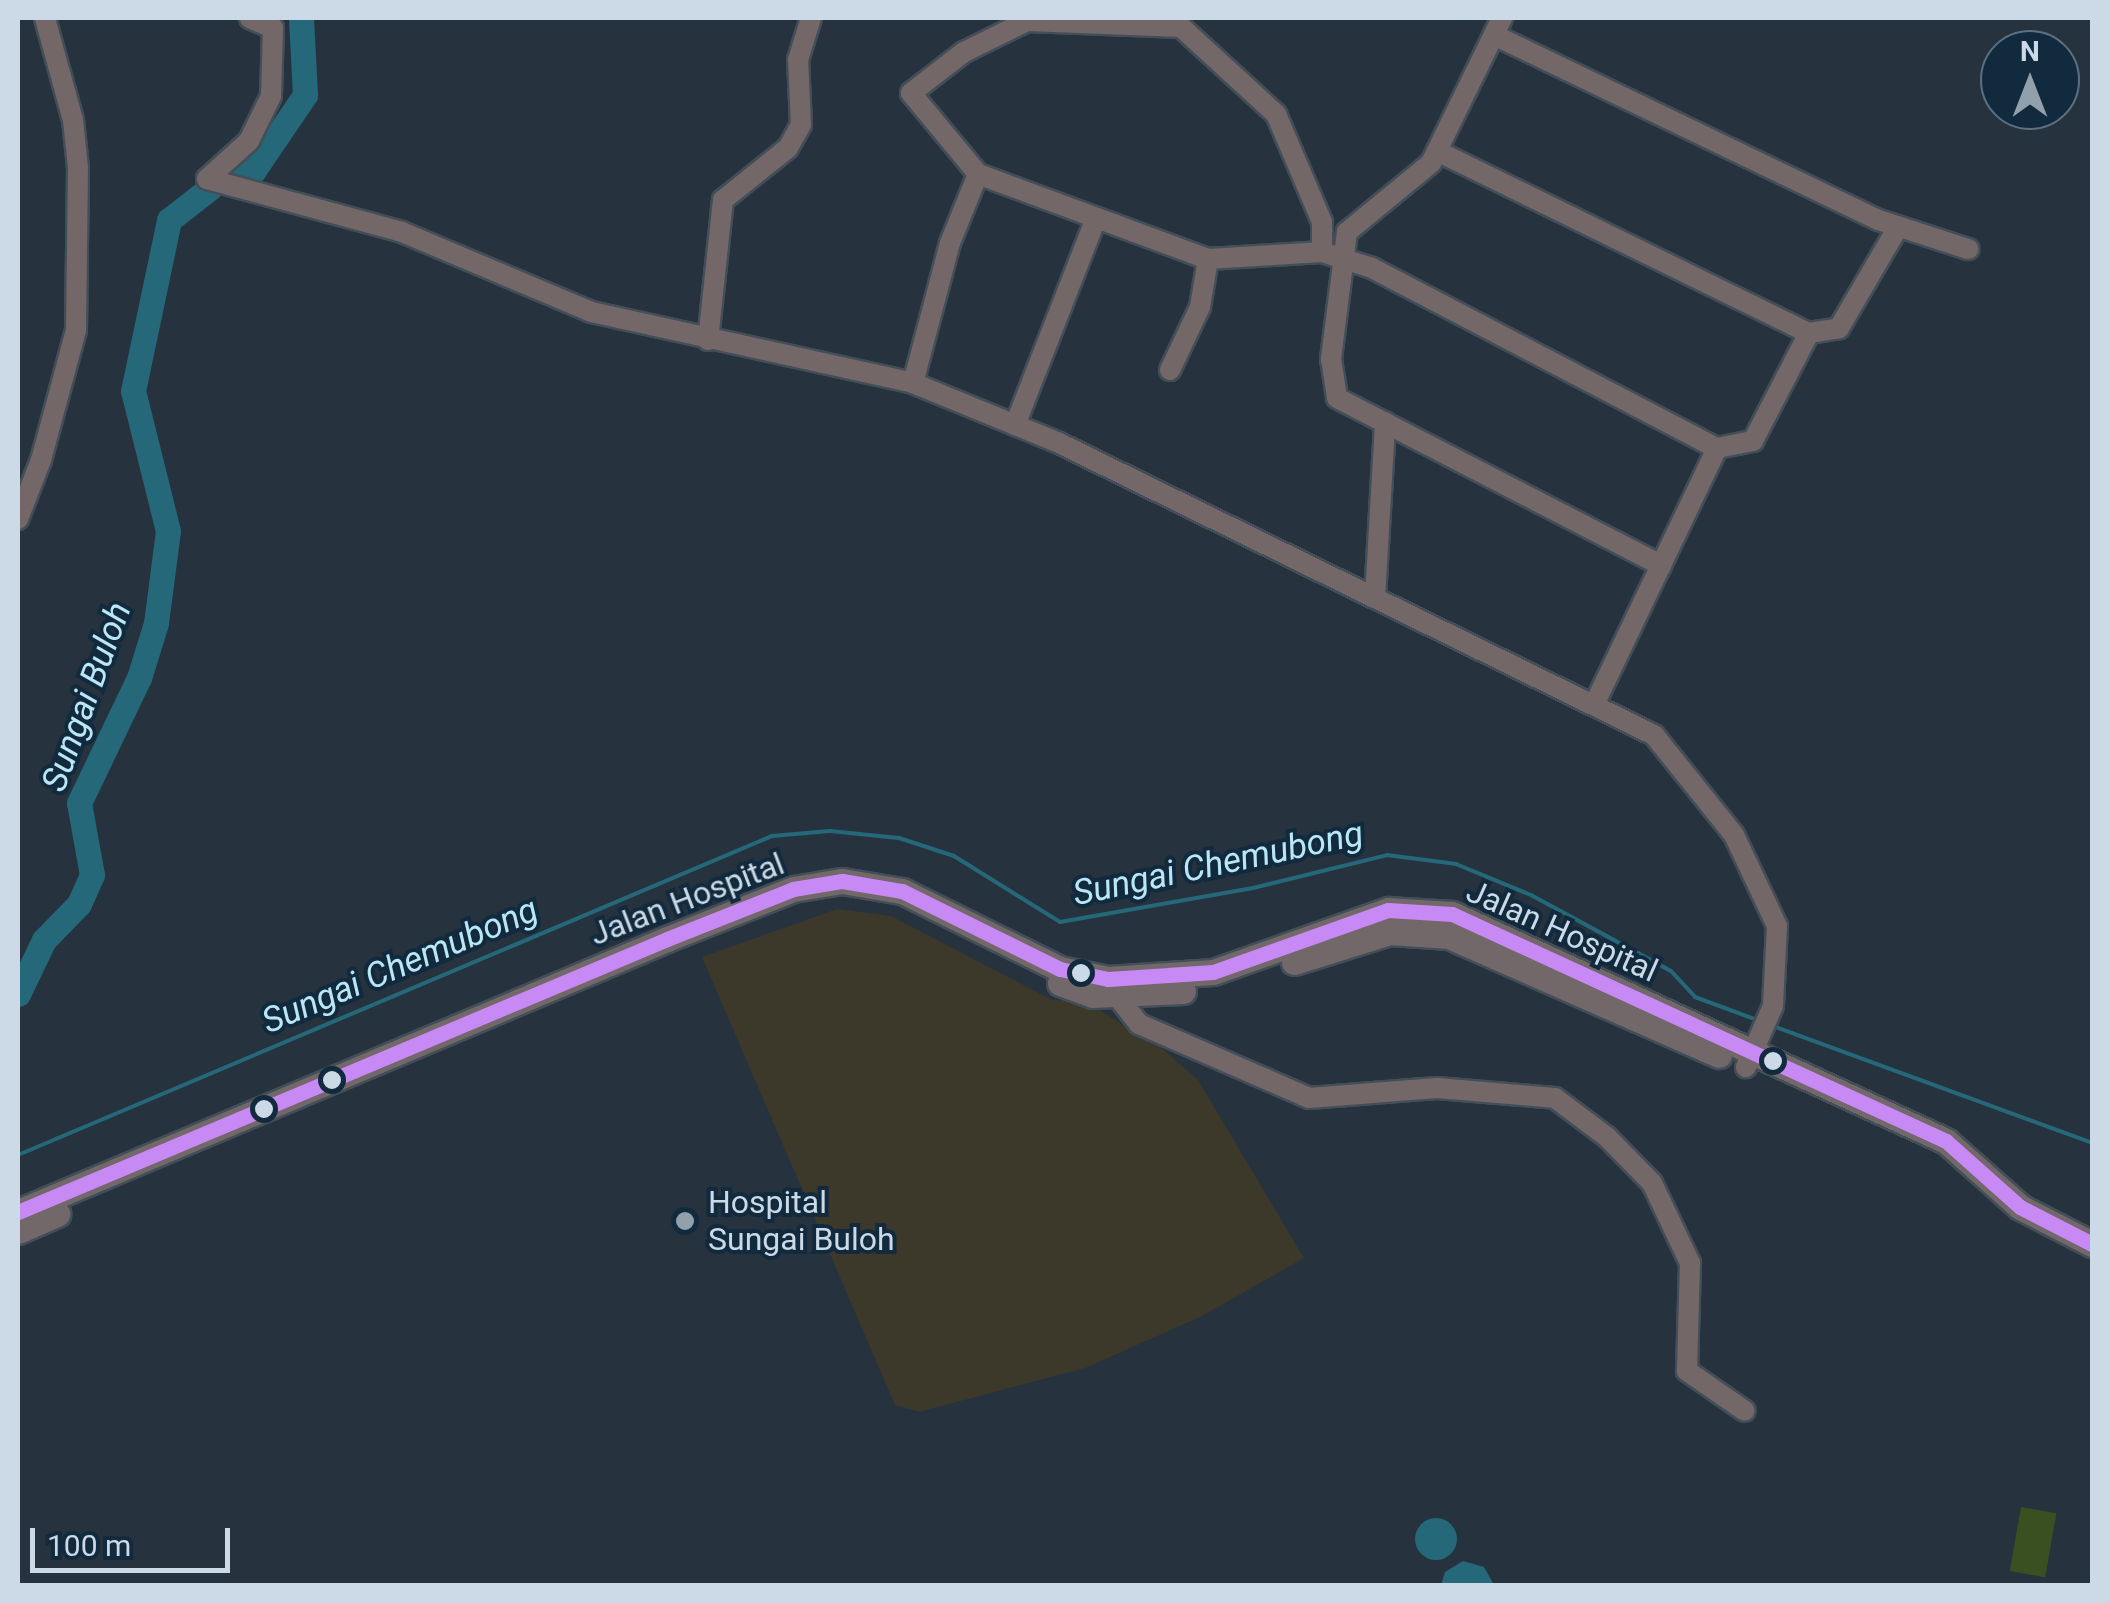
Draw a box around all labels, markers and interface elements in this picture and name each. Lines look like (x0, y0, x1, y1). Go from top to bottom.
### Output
north arrow (1980, 30, 2080, 130)
text: N (2020, 35, 2040, 68)
water label: Sungai Buloh (33, 597, 141, 797)
water label: Sungai Chemubong (1069, 813, 1367, 915)
street label: Jalan Hospital (584, 844, 790, 954)
street label: Jalan Hospital (1461, 872, 1663, 990)
water label: Sungai Chemubong (256, 889, 544, 1043)
unlabelled marker (1071, 963, 1091, 983)
unlabelled marker (1763, 1051, 1783, 1071)
unlabelled marker (322, 1070, 342, 1090)
unlabelled marker (254, 1099, 274, 1119)
place label: Hospital Sungai Buloh (708, 1184, 895, 1259)
marker: Hospital Sungai Buloh (672, 1208, 698, 1234)
scale bar (35, 1508, 235, 1570)
text: 100 m (47, 1528, 131, 1563)

